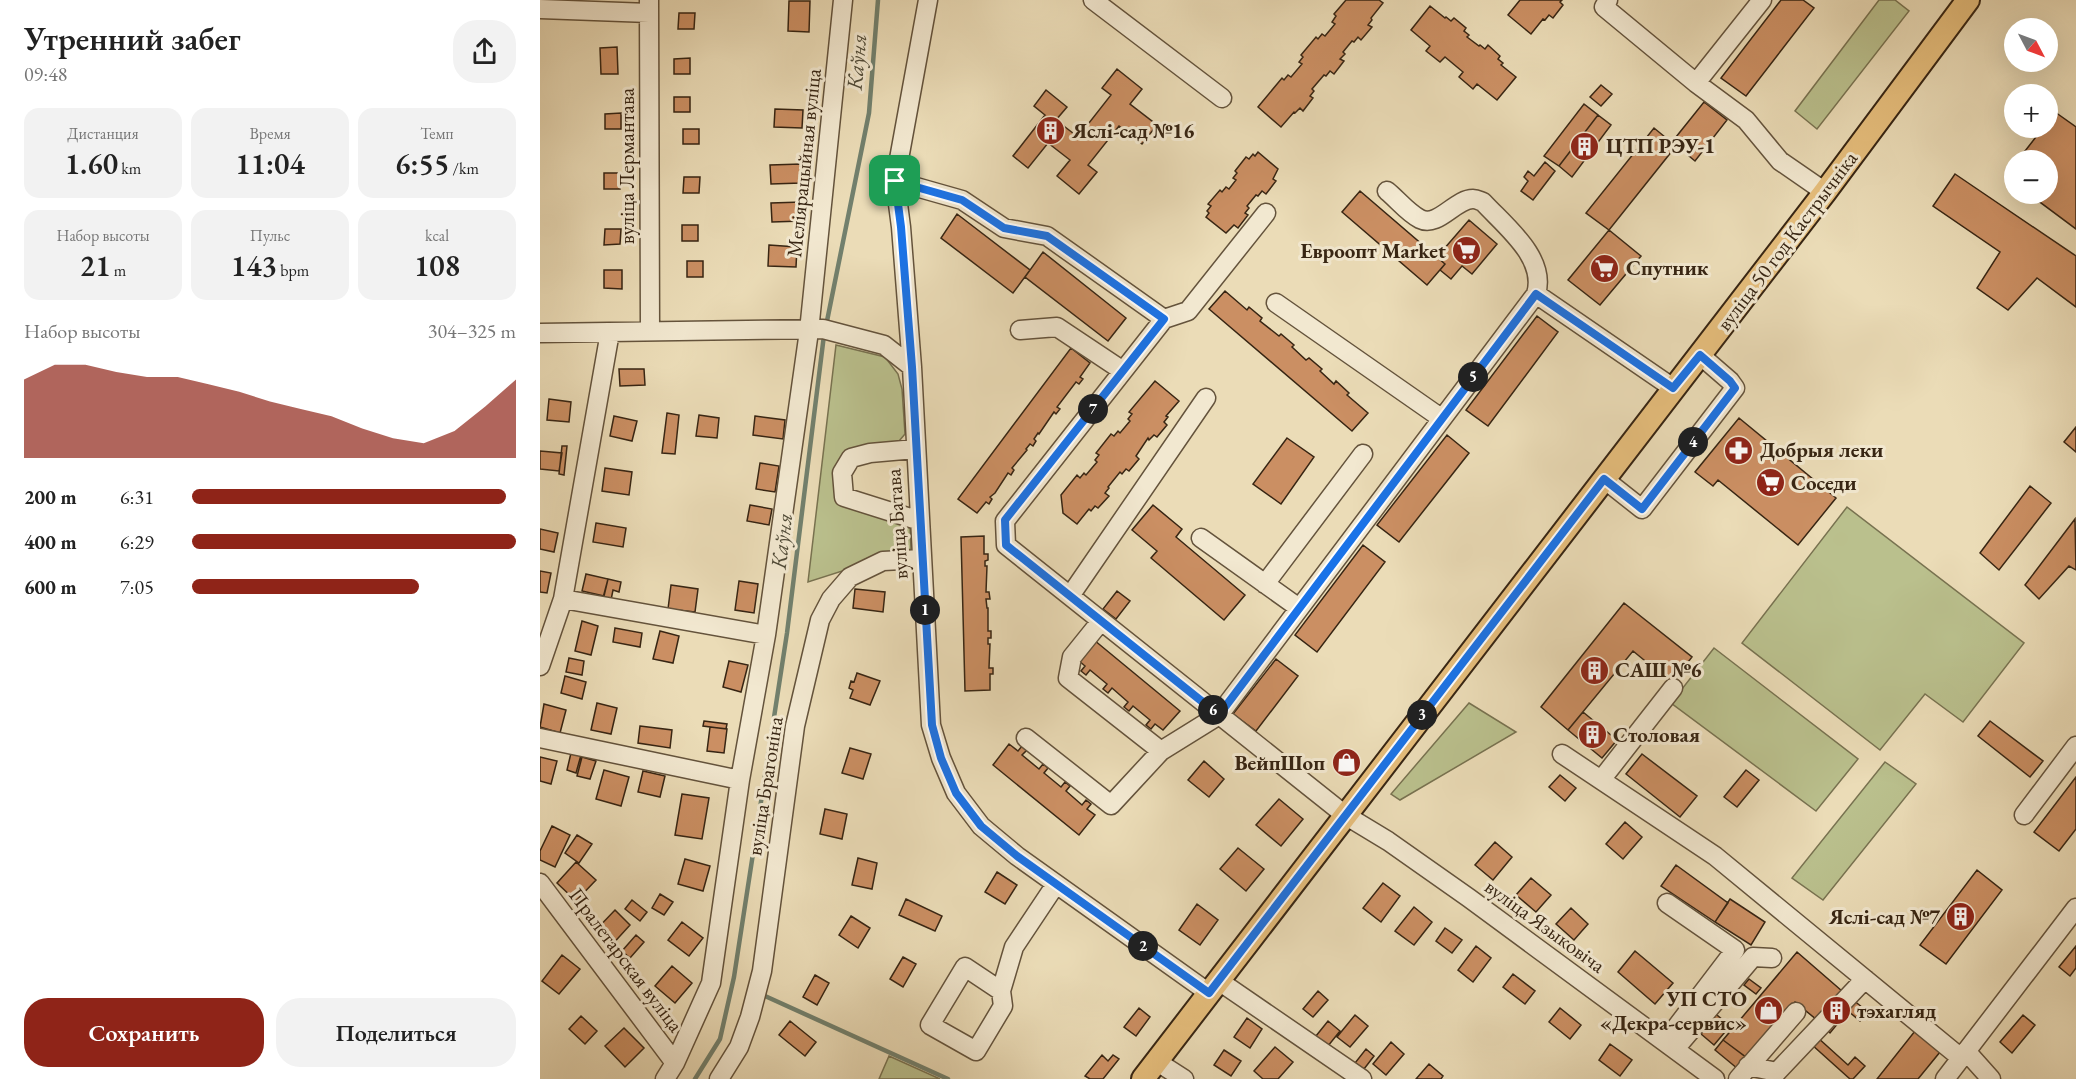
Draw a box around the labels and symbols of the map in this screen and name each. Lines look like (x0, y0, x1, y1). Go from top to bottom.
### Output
north arrow (2004, 18, 2058, 72)
water label: Каўня (840, 33, 873, 92)
street label: Меліярацыйная вуліца (780, 67, 827, 259)
street label: вуліца Лермантава (613, 87, 640, 244)
building icon: Яслі-сад №16 (1035, 115, 1067, 147)
place label: Яслі-сад №16 (1071, 117, 1194, 144)
building icon: ЦТП РЭУ-1 (1569, 130, 1601, 162)
place label: ЦТП РЭУ-1 (1606, 132, 1715, 159)
street label: вуліца 50 год Кастрычніка (1710, 145, 1863, 336)
pin (869, 155, 920, 206)
supermarket icon: Евроопт Market (1451, 235, 1483, 267)
place label: Евроопт Market (1300, 237, 1446, 264)
supermarket icon: Спутник (1589, 252, 1621, 284)
place label: Спутник (1626, 254, 1709, 281)
pin: 5 (1458, 362, 1488, 392)
pin: 7 (1078, 394, 1108, 424)
pin: 4 (1678, 427, 1708, 457)
pharmacy icon: Добрыя леки (1723, 434, 1755, 466)
place label: Добрыя леки (1760, 436, 1883, 463)
street label: вуліца Батава (879, 467, 914, 580)
supermarket icon: Соседи (1754, 467, 1786, 499)
place label: Соседи (1791, 469, 1857, 496)
water label: Каўня (764, 511, 799, 572)
pin: 1 (910, 595, 940, 625)
building icon: САШ №6 (1578, 654, 1610, 686)
place label: САШ №6 (1615, 656, 1702, 683)
pin: 6 (1198, 695, 1228, 725)
pin: 3 (1407, 700, 1437, 730)
street label: вуліца Брагоніна (740, 714, 789, 857)
building icon: Столовая (1576, 719, 1608, 751)
place label: Столовая (1613, 721, 1700, 748)
shop icon: ВейпШоп (1330, 747, 1362, 779)
place label: ВейпШоп (1234, 749, 1325, 776)
street label: вуліца Языковіча (1480, 873, 1611, 979)
street label: Пралетарская вуліца (563, 882, 690, 1038)
building icon: Яслі-сад №7 (1945, 901, 1977, 933)
place label: Яслі-сад №7 (1828, 903, 1941, 930)
pin: 2 (1128, 931, 1158, 961)
place label: УП СТО «Декра-сервис» (1600, 985, 1747, 1036)
shop icon: УП СТО «Декра-сервис» (1752, 995, 1784, 1027)
building icon: тэхагляд (1820, 995, 1852, 1027)
place label: тэхагляд (1857, 997, 1936, 1024)

